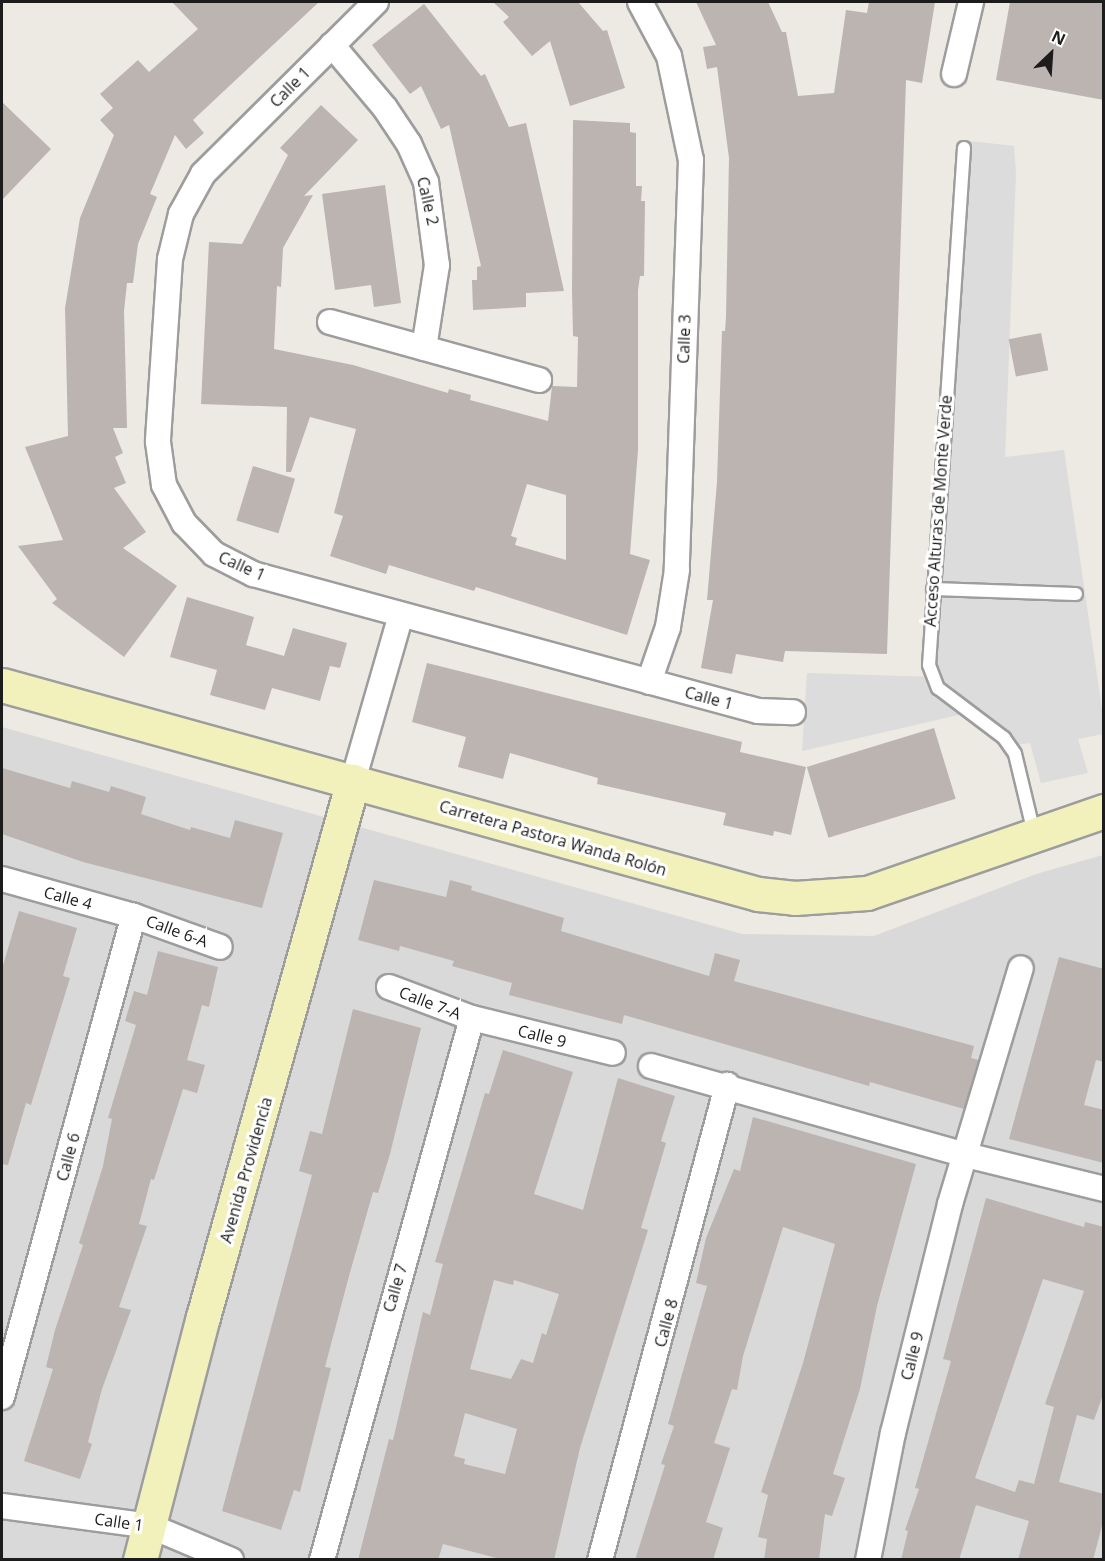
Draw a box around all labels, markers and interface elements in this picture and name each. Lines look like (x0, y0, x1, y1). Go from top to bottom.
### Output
north arrow (1021, 24, 1081, 84)
text: N (1048, 25, 1069, 50)
street label: Calle 1 (266, 63, 314, 111)
street label: Calle 2 (413, 175, 443, 227)
street label: Calle 3 (674, 314, 694, 364)
street label: Acceso Alturas de Monte Verde (920, 395, 956, 627)
street label: Calle 1 (216, 547, 268, 585)
street label: Calle 1 (683, 682, 735, 714)
street label: Carretera Pastora Wanda Rolón (437, 796, 669, 880)
street label: Calle 4 (42, 882, 94, 914)
street label: Calle 6-A (143, 911, 211, 951)
street label: Calle 7-A (396, 982, 464, 1024)
street label: Calle 9 (516, 1021, 568, 1051)
street label: Avenida Providencia (216, 1095, 276, 1245)
street label: Calle 6 (52, 1131, 84, 1183)
street label: Calle 7 (379, 1262, 411, 1314)
street label: Calle 8 (650, 1297, 682, 1349)
street label: Calle 9 (897, 1330, 927, 1382)
street label: Calle 1 (93, 1509, 145, 1535)

